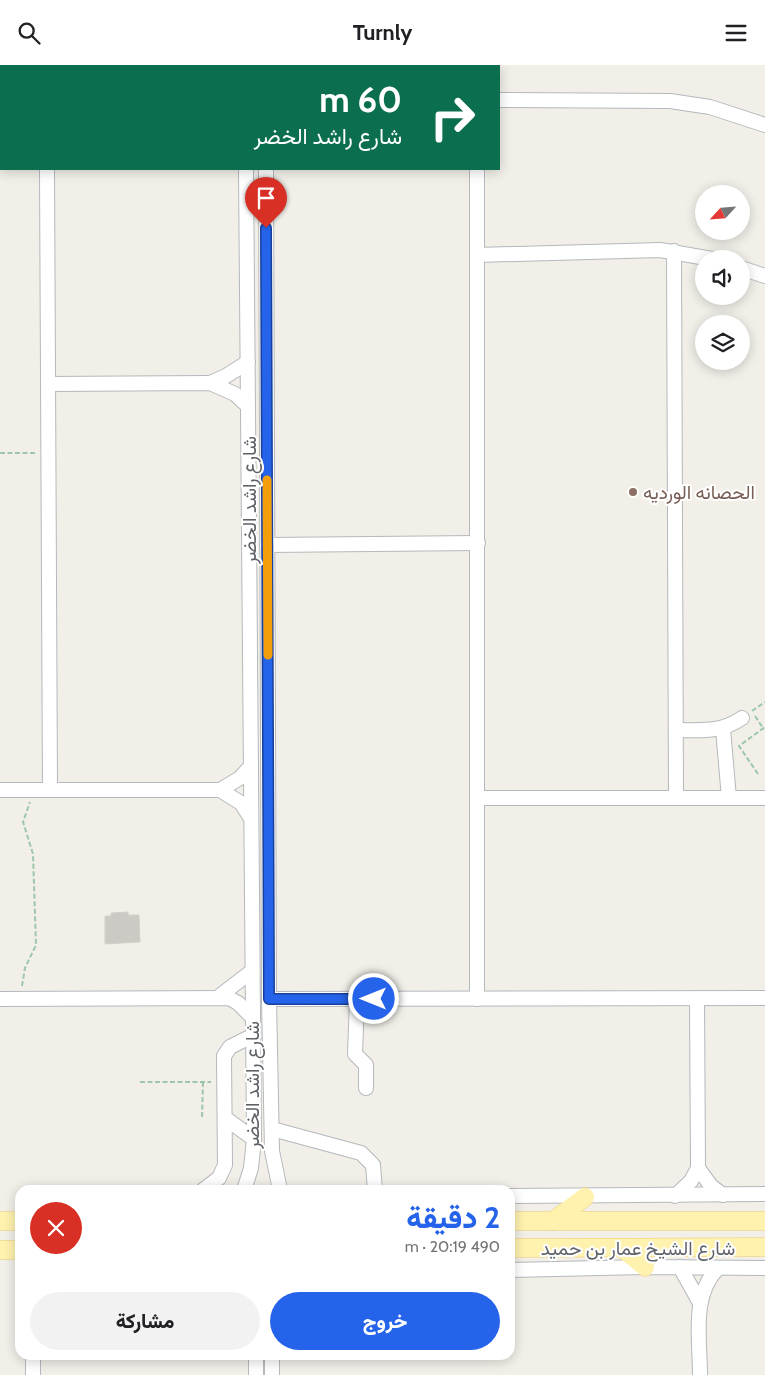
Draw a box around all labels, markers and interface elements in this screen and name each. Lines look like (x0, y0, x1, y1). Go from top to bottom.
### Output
icon: search (15, 19, 43, 47)
text: Turnly (353, 19, 412, 46)
icon: menu (722, 19, 750, 47)
text: 60 m (319, 78, 402, 121)
icon: right (420, 85, 485, 150)
text: شارع راشد الخضر (254, 123, 402, 150)
pin (245, 177, 287, 228)
icon: arrive (252, 184, 280, 212)
north arrow (695, 185, 750, 240)
map controls (695, 185, 750, 370)
button: sound (695, 250, 750, 305)
button: layers (695, 315, 750, 370)
street label: شارع راشد الخضر (238, 436, 262, 565)
place label: الحصانه الورديه (643, 481, 755, 504)
marker: الحصانه الورديه (627, 486, 639, 498)
position arrow (347, 972, 399, 1024)
street label: شارع راشد الخضر (241, 1021, 265, 1150)
text: 2 دقيقة (406, 1199, 500, 1236)
button: close (30, 1202, 82, 1254)
text: 490 m · 20:19 (405, 1237, 500, 1256)
street label: شارع الشيخ عمار بن حميد (541, 1237, 735, 1262)
button: مشاركة (30, 1292, 260, 1350)
button: خروج (270, 1292, 500, 1350)

